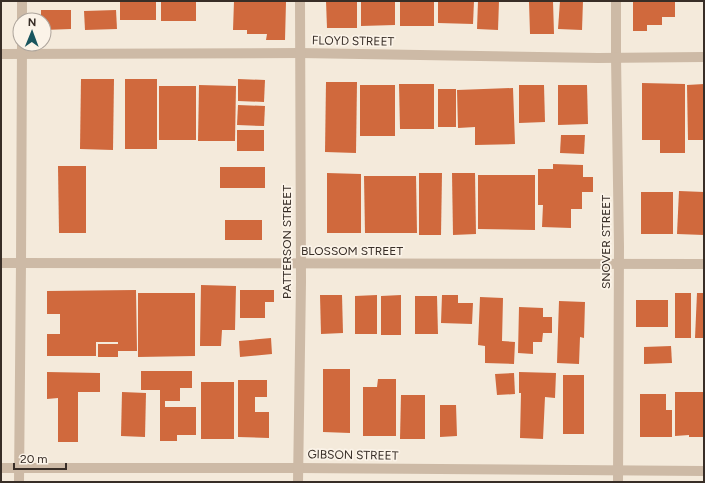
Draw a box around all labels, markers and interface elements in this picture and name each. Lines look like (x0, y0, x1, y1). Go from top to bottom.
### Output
north arrow (12, 12, 52, 52)
text: N (28, 16, 37, 29)
street label: FLOYD STREET (312, 33, 395, 49)
street label: PATTERSON STREET (280, 185, 294, 299)
street label: SNOVER STREET (599, 195, 613, 289)
street label: BLOSSOM STREET (301, 244, 403, 258)
scale bar (14, 445, 66, 471)
street label: GIBSON STREET (307, 447, 399, 463)
text: 20 m (20, 452, 48, 466)

